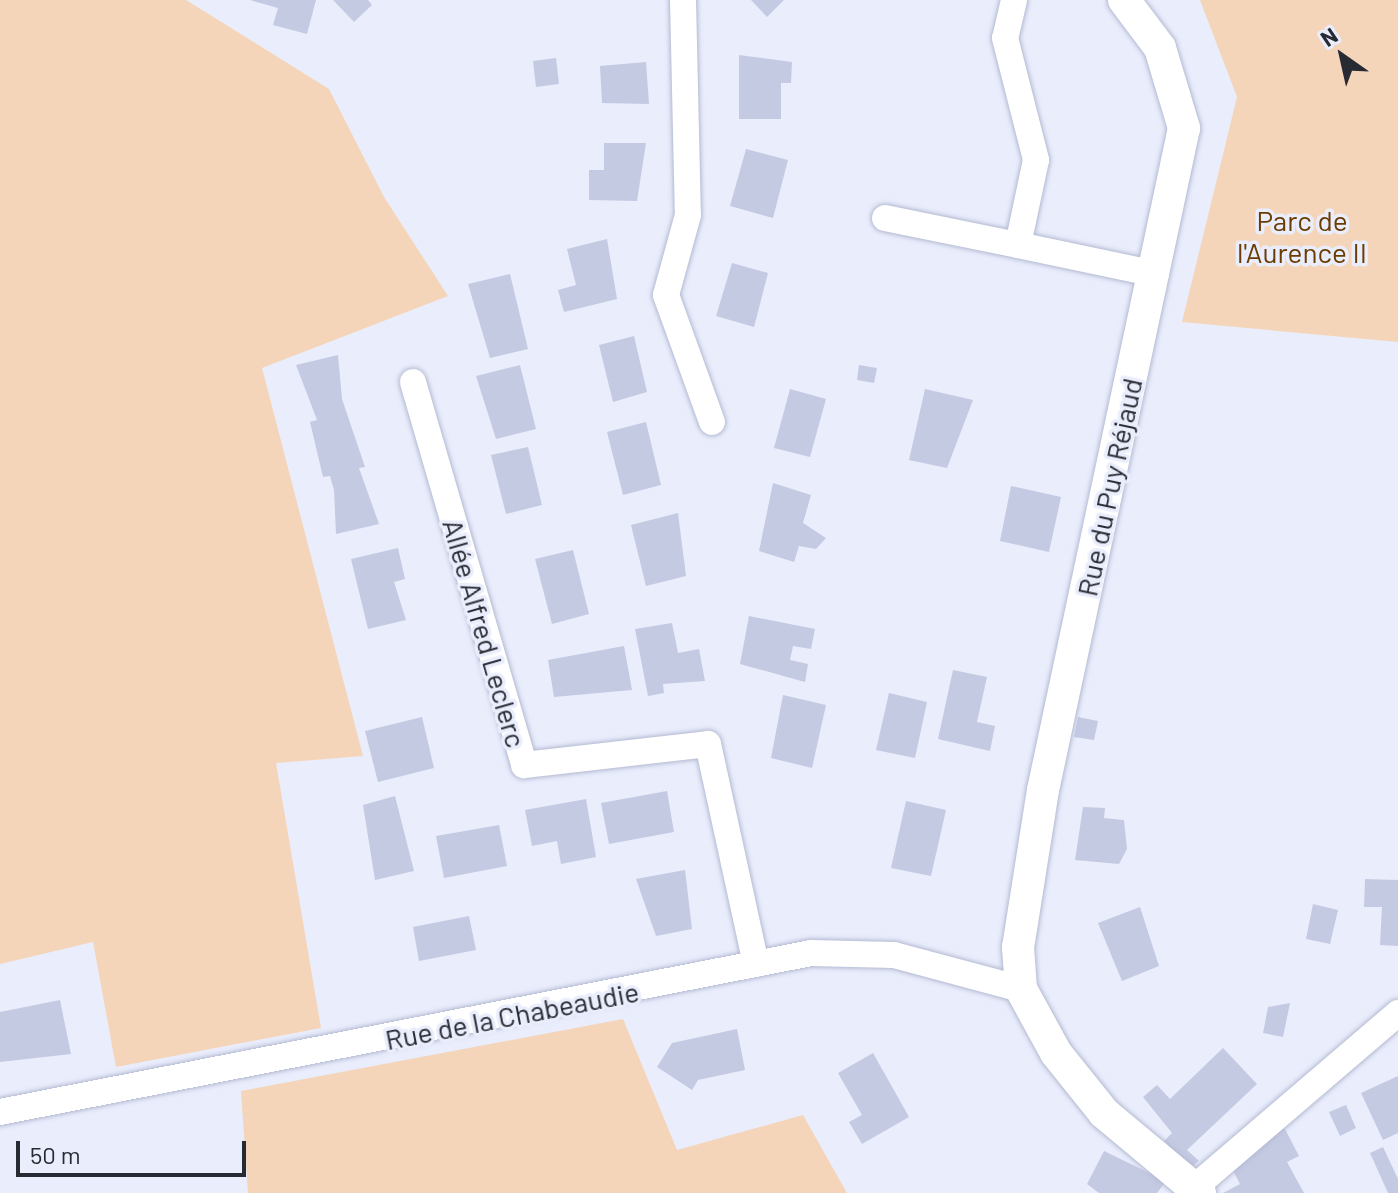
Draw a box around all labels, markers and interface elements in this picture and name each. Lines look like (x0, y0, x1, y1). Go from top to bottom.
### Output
north arrow (1302, 16, 1382, 96)
text: N (1315, 21, 1342, 51)
park label: Parc de l'Aurence II (1237, 203, 1367, 269)
street label: Rue du Puy Réjaud (1069, 375, 1149, 599)
street label: Allée Alfred Leclerc (436, 515, 534, 751)
street label: Rue de la Chabeaudie (382, 974, 642, 1056)
scale bar (20, 1125, 250, 1175)
text: 50 m (30, 1140, 81, 1169)

